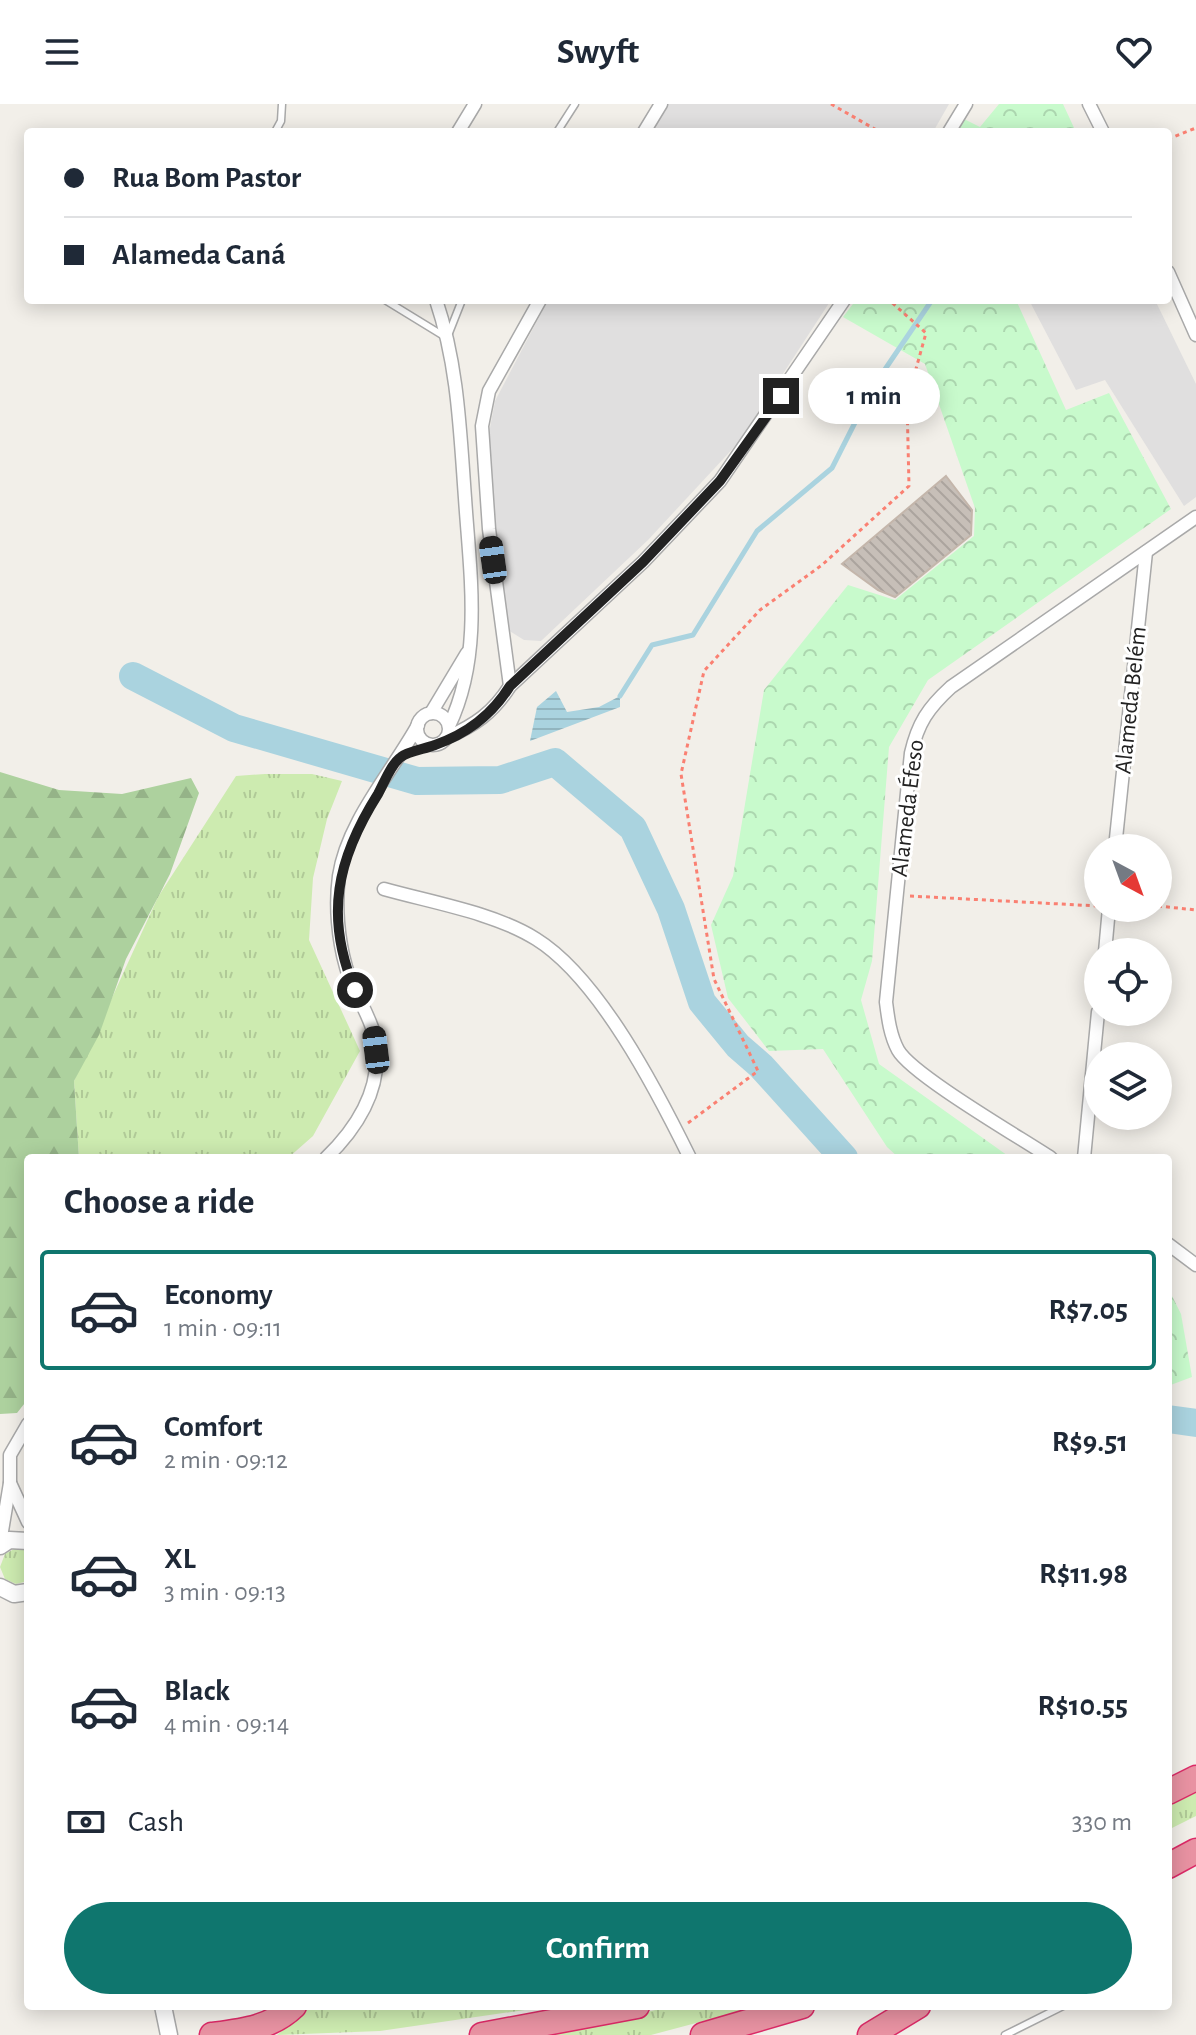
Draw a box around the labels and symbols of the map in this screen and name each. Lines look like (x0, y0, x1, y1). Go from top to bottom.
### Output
callout: 1 min (809, 368, 941, 424)
route end (763, 378, 799, 414)
car (478, 535, 508, 585)
street label: Alameda Belém (1111, 625, 1151, 775)
street label: Alameda Éfeso (886, 738, 928, 878)
north arrow (1084, 834, 1172, 922)
route start (337, 972, 373, 1008)
car (361, 1025, 391, 1075)

